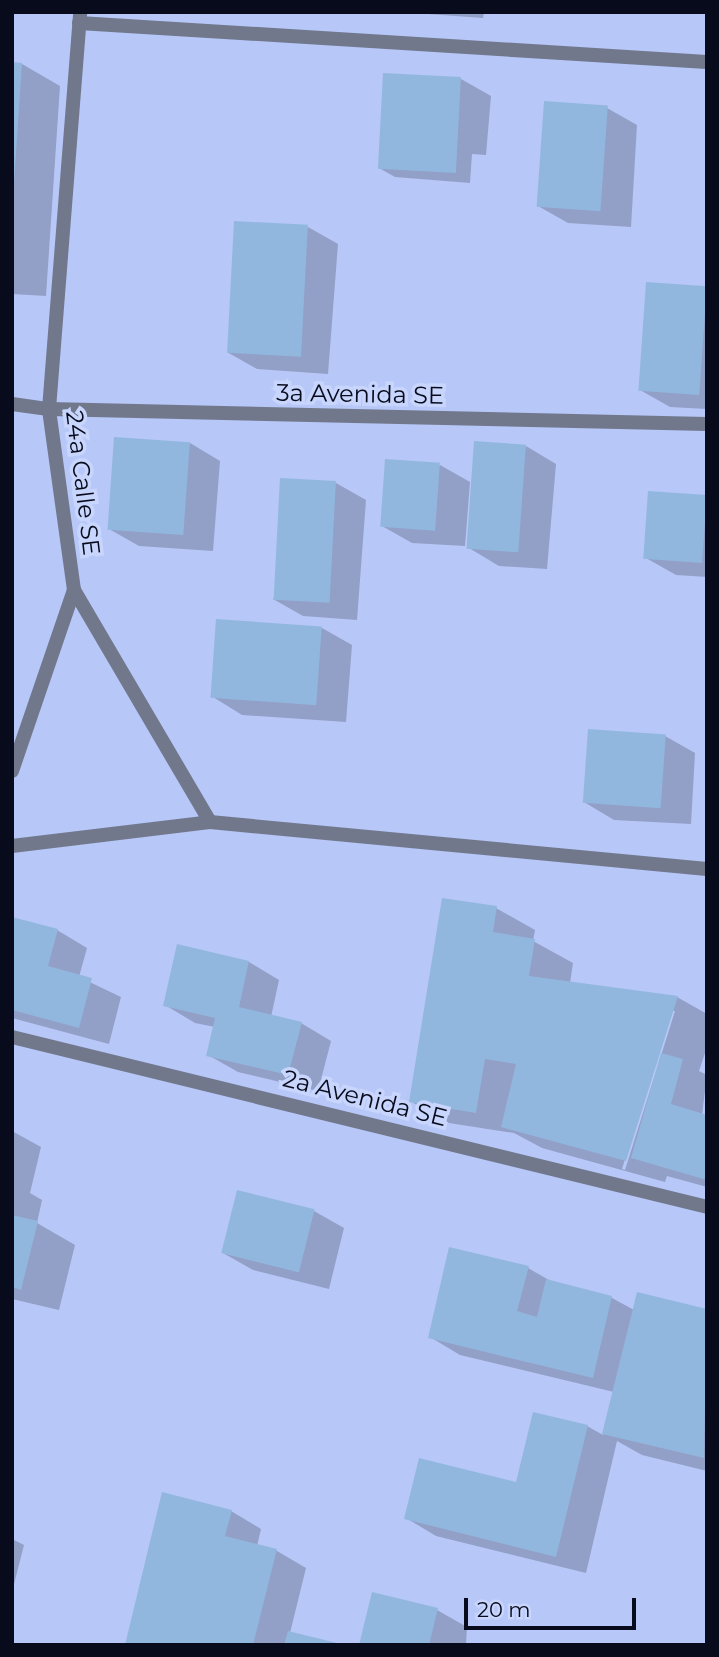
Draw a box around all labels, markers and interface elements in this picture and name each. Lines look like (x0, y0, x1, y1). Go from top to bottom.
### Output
street label: 3a Avenida SE (276, 378, 444, 410)
street label: 24a Calle SE (60, 409, 106, 557)
street label: 2a Avenida SE (280, 1064, 450, 1132)
scale bar (467, 1584, 638, 1628)
text: 20 m (477, 1597, 531, 1622)

